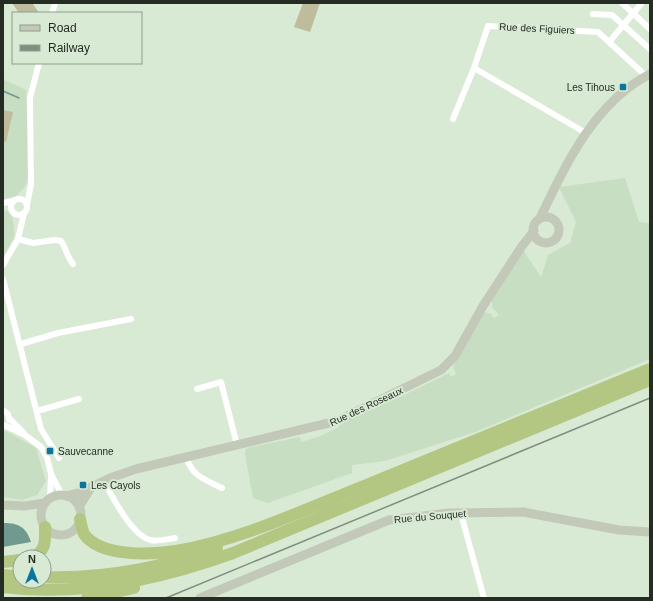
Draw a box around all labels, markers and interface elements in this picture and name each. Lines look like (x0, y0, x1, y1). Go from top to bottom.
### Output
legend (12, 12, 142, 64)
text: Road (48, 21, 77, 35)
street label: Rue des Figuiers (499, 21, 575, 36)
text: Railway (48, 41, 90, 55)
place label: Les Tihous (567, 82, 615, 93)
marker: Les Tihous (618, 82, 628, 92)
street label: Rue des Roseaux (328, 385, 405, 428)
marker: Sauvecanne (45, 446, 55, 456)
place label: Sauvecanne (58, 446, 114, 457)
marker: Les Cayols (78, 480, 88, 490)
place label: Les Cayols (91, 480, 140, 491)
street label: Rue du Souquet (394, 508, 467, 525)
north arrow (12, 549, 52, 589)
text: N (28, 553, 36, 565)

